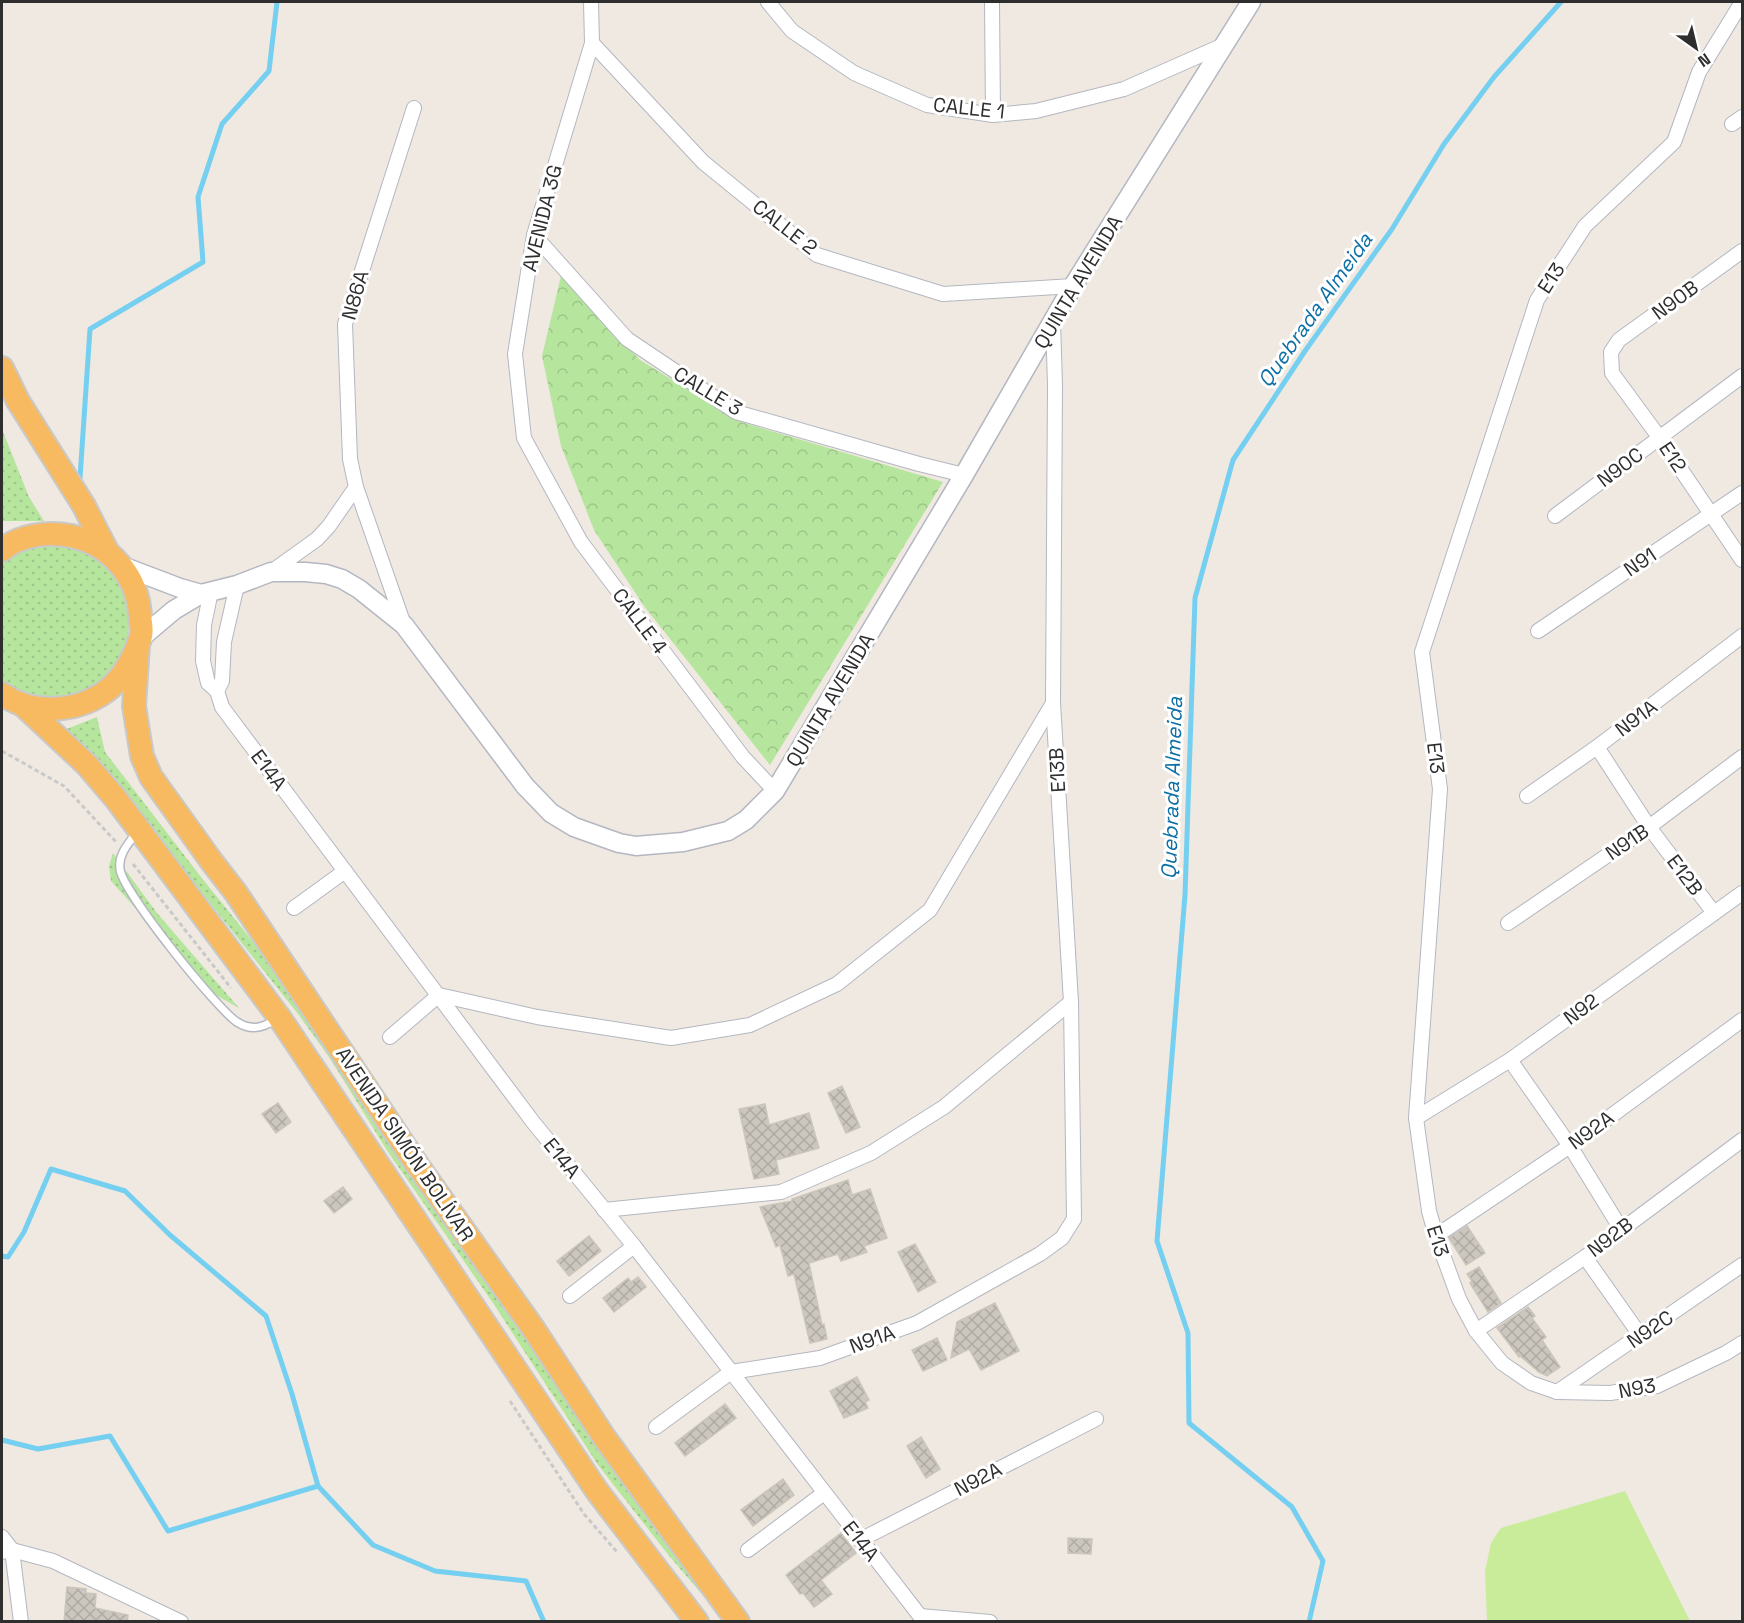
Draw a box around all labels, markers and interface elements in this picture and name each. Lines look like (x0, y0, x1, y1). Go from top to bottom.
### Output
north arrow (1666, 18, 1726, 78)
text: N (1694, 48, 1714, 72)
street label: CALLE 1 (932, 91, 1006, 125)
street label: AVENIDA 3G (516, 162, 568, 274)
street label: CALLE 2 (747, 193, 823, 261)
street label: QUINTA AVENIDA (1028, 210, 1128, 354)
water label: Quebrada Almeida (1251, 226, 1379, 392)
street label: E13 (1531, 258, 1571, 298)
street label: N86A (336, 267, 375, 323)
street label: N90B (1647, 274, 1703, 326)
street label: CALLE 3 (669, 360, 747, 422)
street label: E12 (1653, 437, 1693, 477)
street label: N90C (1592, 441, 1648, 493)
street label: N91 (1619, 542, 1661, 582)
street label: CALLE 4 (607, 583, 673, 659)
street label: QUINTA AVENIDA (780, 628, 880, 772)
street label: N91A (1610, 693, 1663, 742)
water label: Quebrada Almeida (1155, 695, 1188, 880)
street label: E13 (1421, 741, 1451, 775)
street label: E14A (245, 744, 293, 796)
street label: E13B (1043, 747, 1071, 793)
street label: N91B (1600, 818, 1654, 866)
street label: E12B (1661, 849, 1709, 901)
street label: N92 (1558, 987, 1604, 1031)
street label: AVENIDA SIMÓN BOLÍVAR (330, 1042, 480, 1246)
street label: N92A (1563, 1105, 1619, 1155)
street label: E14A (538, 1132, 586, 1184)
street label: N92B (1582, 1211, 1638, 1263)
street label: E13 (1421, 1222, 1455, 1260)
street label: N92C (1622, 1304, 1678, 1354)
street label: N91A (846, 1319, 899, 1359)
street label: N93 (1616, 1372, 1658, 1404)
street label: N92A (950, 1456, 1007, 1502)
street label: E14A (837, 1515, 885, 1567)

